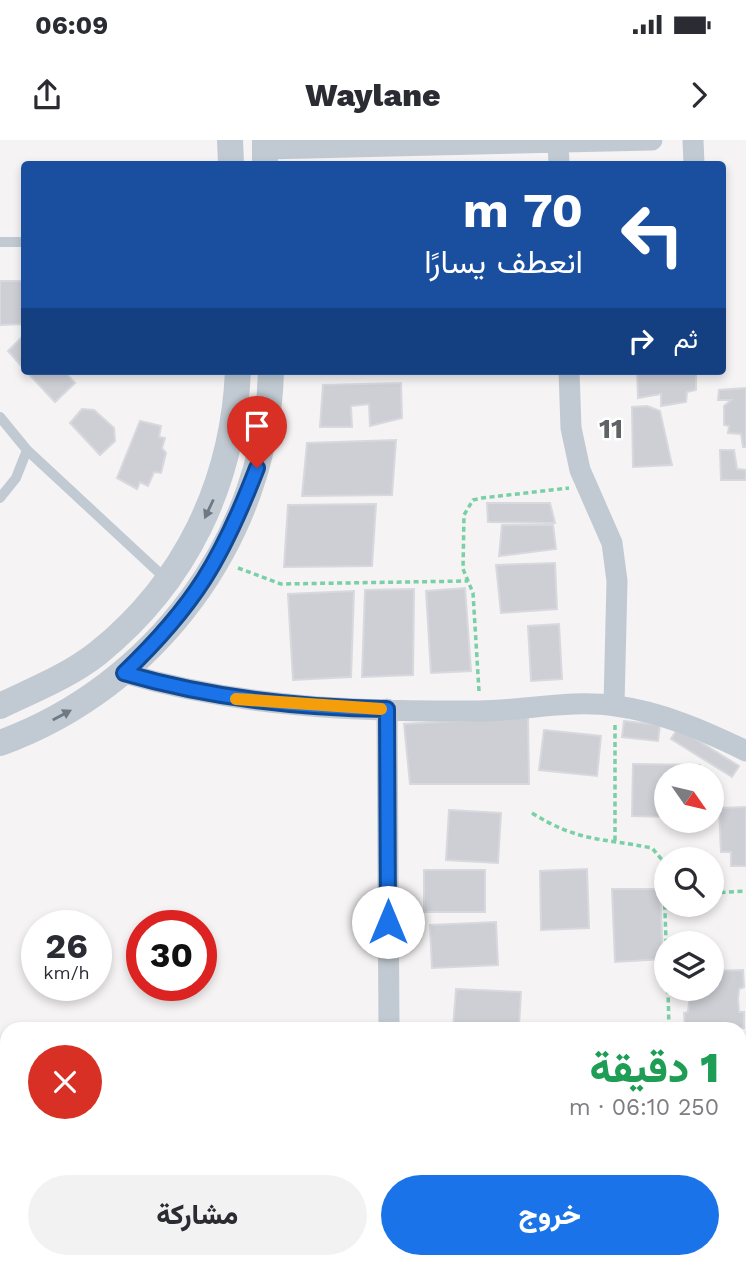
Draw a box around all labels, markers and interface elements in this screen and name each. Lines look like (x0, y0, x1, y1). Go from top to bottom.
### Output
text: 06:09 (35, 10, 108, 40)
icon: share (28, 76, 66, 114)
text: Waylane (305, 76, 441, 114)
icon: forward (680, 76, 718, 114)
text: 70 m (463, 181, 583, 239)
icon: left (607, 189, 698, 280)
text: انعطف يسارًا (424, 243, 583, 281)
icon: right (622, 322, 660, 360)
text: ثم (674, 324, 698, 354)
pin (227, 396, 287, 468)
icon: arrive (238, 407, 276, 445)
district label: 11 (599, 412, 623, 445)
one-way arrow (203, 499, 215, 519)
one-way arrow (52, 709, 72, 721)
north arrow (654, 763, 724, 833)
map controls (654, 763, 724, 1001)
button: search (654, 847, 724, 917)
position arrow (351, 885, 425, 959)
speed limit sign: 30 (126, 910, 217, 1001)
text: 26 (45, 925, 88, 967)
button: layers (654, 931, 724, 1001)
text: km/h (43, 962, 90, 983)
text: 1 دقيقة (590, 1043, 719, 1092)
button: close (28, 1045, 102, 1119)
text: 250 m · 06:10 (569, 1094, 719, 1121)
button: مشاركة (28, 1175, 367, 1255)
button: خروج (381, 1175, 719, 1255)

